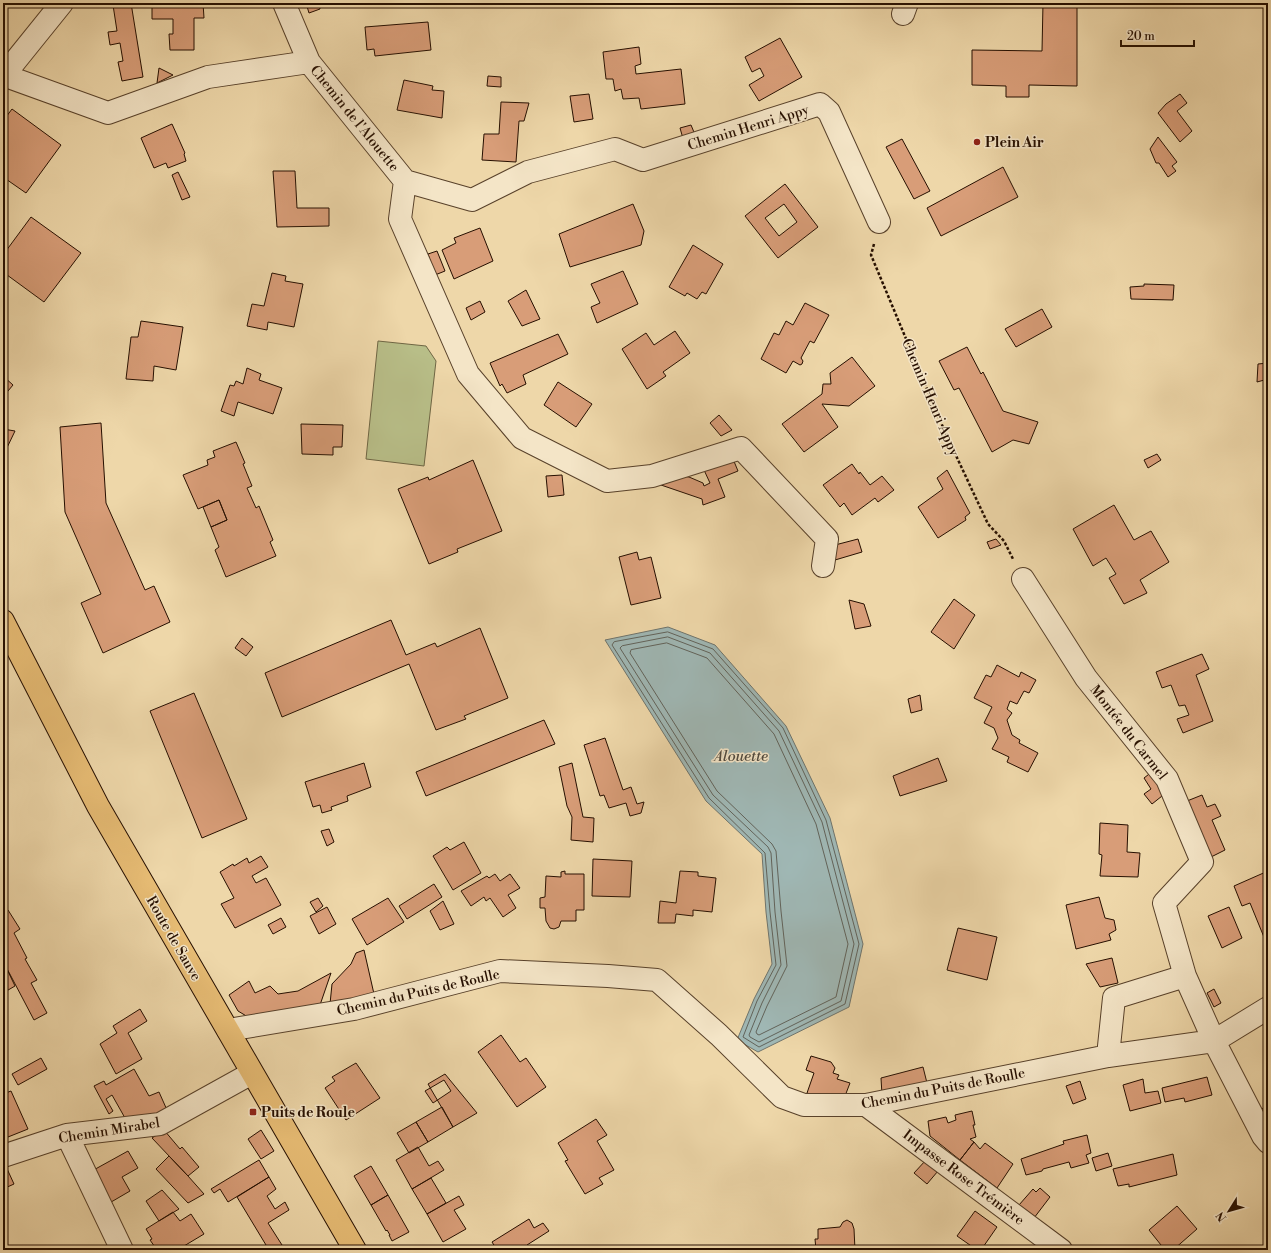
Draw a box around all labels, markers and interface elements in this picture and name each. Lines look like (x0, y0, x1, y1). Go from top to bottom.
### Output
scale bar (1121, 22, 1194, 48)
text: 20 m (1127, 29, 1155, 44)
street label: Chemin de l'Alouette (306, 62, 403, 176)
street label: Chemin Henri Appy (685, 101, 811, 155)
place label: Plein Air (985, 134, 1044, 152)
marker: Plein Air (972, 137, 982, 147)
street label: Chemin Henri Appy (897, 336, 963, 459)
street label: Montée du Carmel (1085, 681, 1171, 784)
water label: Alouette (712, 747, 768, 766)
street label: Route de Sauve (142, 893, 205, 984)
street label: Chemin du Puits de Roulle (335, 965, 501, 1020)
street label: Chemin du Puits de Roulle (860, 1064, 1027, 1114)
place label: Puits de Roule (261, 1104, 355, 1122)
marker: Puits de Roule (248, 1107, 258, 1117)
street label: Chemin Mirabel (57, 1114, 161, 1148)
street label: Impasse Rose Trémière (899, 1126, 1028, 1229)
north arrow (1209, 1191, 1249, 1231)
text: N (1213, 1208, 1230, 1224)

